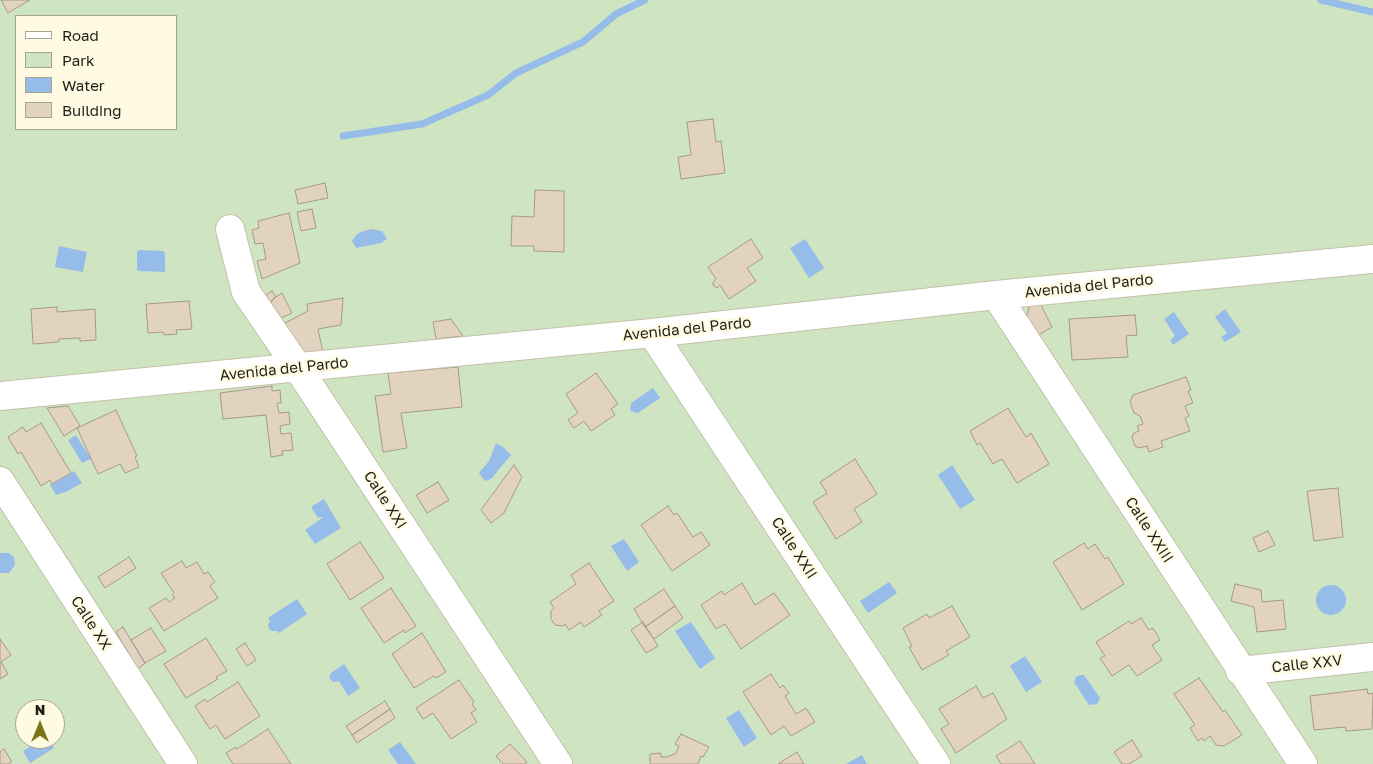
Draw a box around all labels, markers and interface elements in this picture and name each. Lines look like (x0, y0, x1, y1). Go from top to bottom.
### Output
legend (15, 15, 178, 130)
text: Road (62, 26, 99, 44)
text: Park (62, 51, 94, 69)
text: Water (62, 76, 105, 94)
text: Building (62, 101, 122, 119)
street label: Avenida del Pardo (1024, 270, 1154, 302)
street label: Avenida del Pardo (622, 313, 752, 345)
street label: Avenida del Pardo (219, 353, 349, 385)
street label: Calle XXI (360, 468, 410, 532)
street label: Calle XXIII (1121, 494, 1177, 566)
street label: Calle XXII (767, 514, 821, 582)
street label: Calle XX (67, 593, 115, 653)
street label: Calle XXV (1271, 651, 1343, 677)
north arrow (15, 699, 65, 749)
text: N (35, 701, 45, 718)

